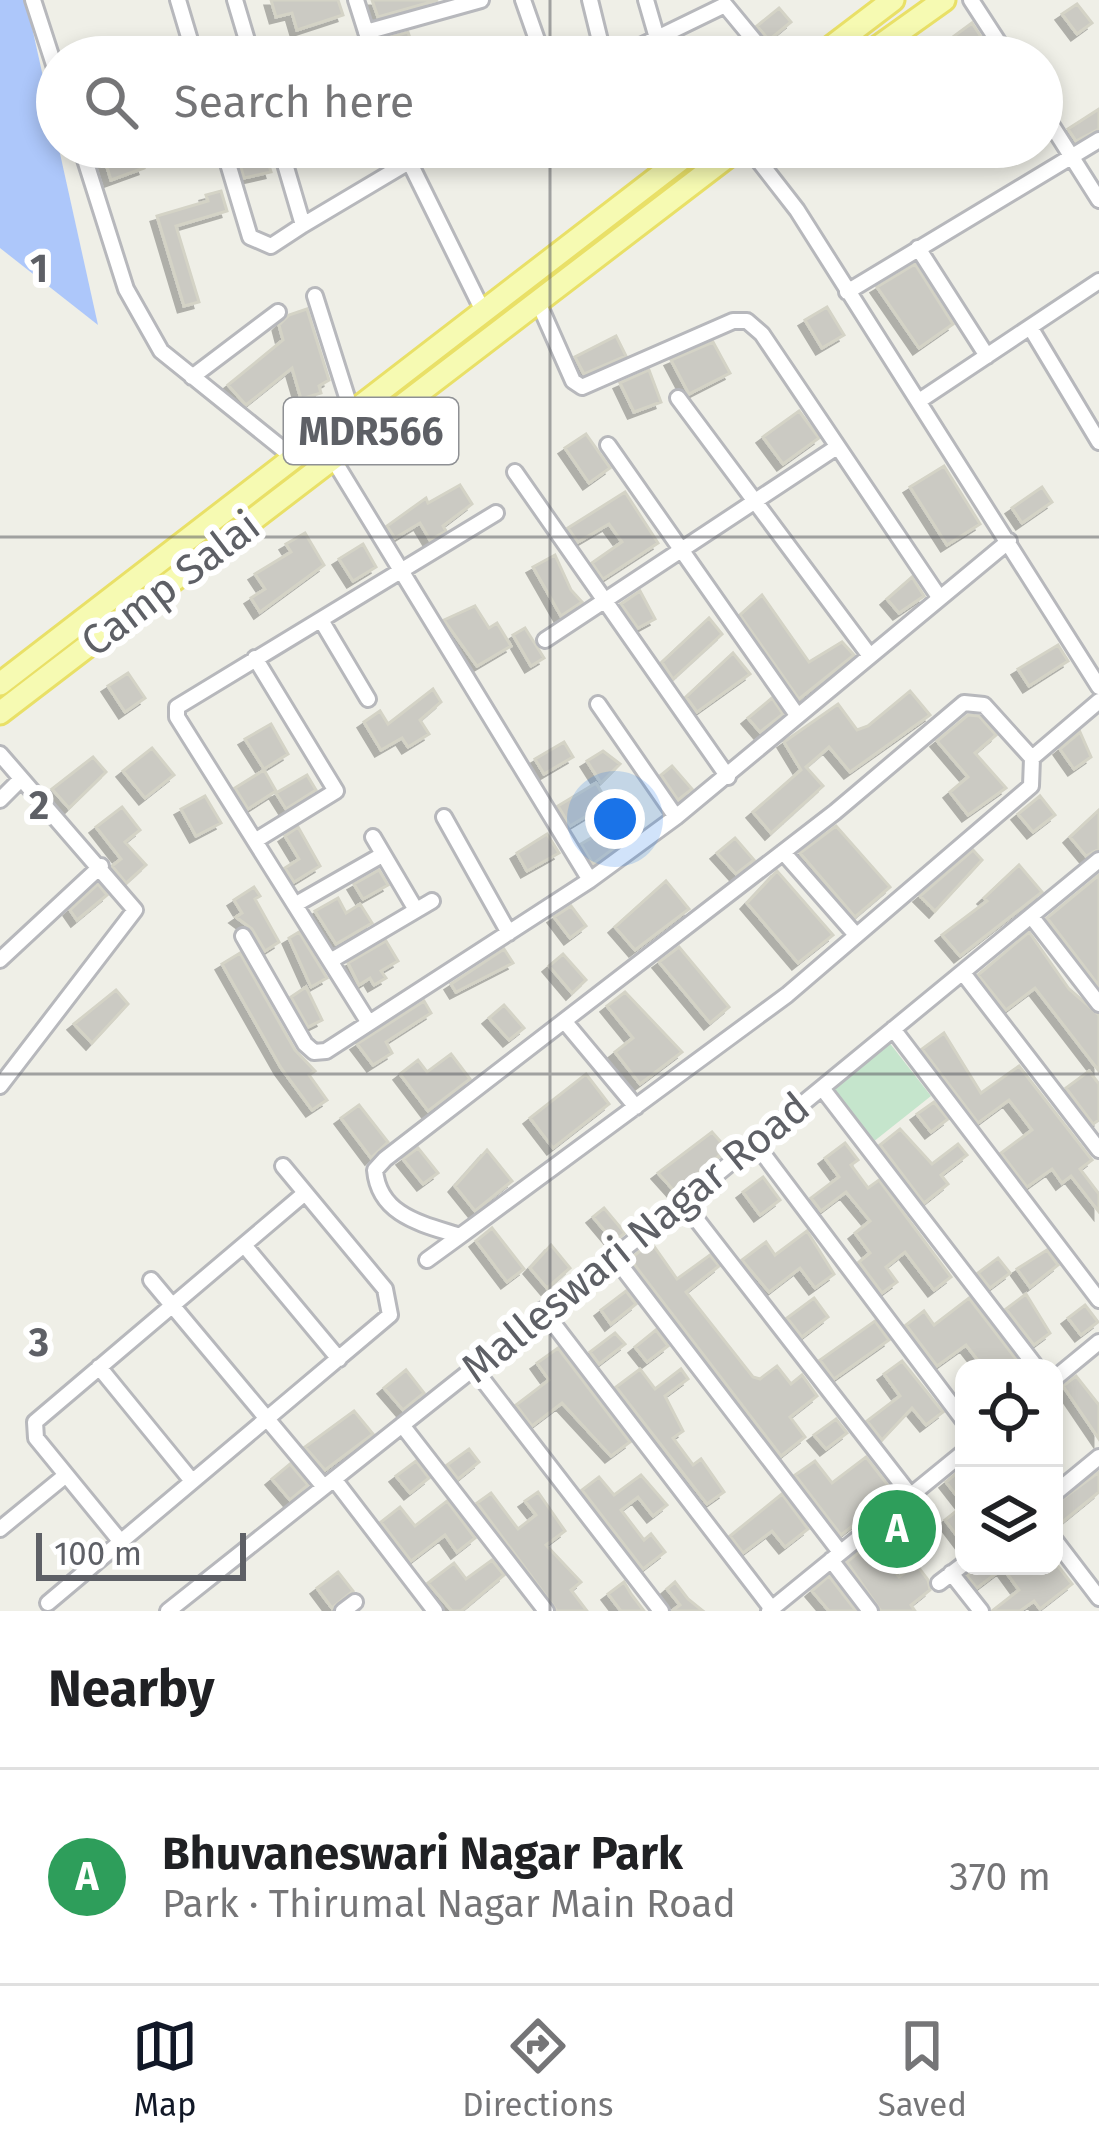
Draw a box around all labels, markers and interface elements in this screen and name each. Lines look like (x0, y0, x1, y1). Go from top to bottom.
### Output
search box (36, 36, 1063, 168)
icon: search (78, 69, 144, 135)
text: Search here (174, 75, 414, 129)
text: 1 (30, 246, 48, 292)
road number: MDR566 (284, 398, 458, 464)
street label: Camp Salai (72, 501, 270, 667)
text: 2 (29, 783, 49, 829)
your location (585, 789, 645, 849)
street label: Malleswari Nagar Road (452, 1082, 819, 1393)
text: 3 (28, 1320, 49, 1366)
map controls (955, 1359, 1063, 1575)
button: locate (955, 1359, 1063, 1467)
button: layers (955, 1467, 1063, 1575)
pin: A (858, 1484, 936, 1574)
scale bar (36, 1527, 246, 1580)
text: 100 m (54, 1534, 142, 1574)
text: Nearby (48, 1658, 214, 1720)
text: Bhuvaneswari Nagar Park (162, 1827, 683, 1881)
text: A (75, 1854, 99, 1900)
text: 370 m (949, 1854, 1051, 1900)
text: Park · Thirumal Nagar Main Road (162, 1881, 736, 1927)
tab: Map (132, 2013, 198, 2125)
tab: Directions (462, 2013, 614, 2125)
tab: Saved (878, 2013, 967, 2125)

